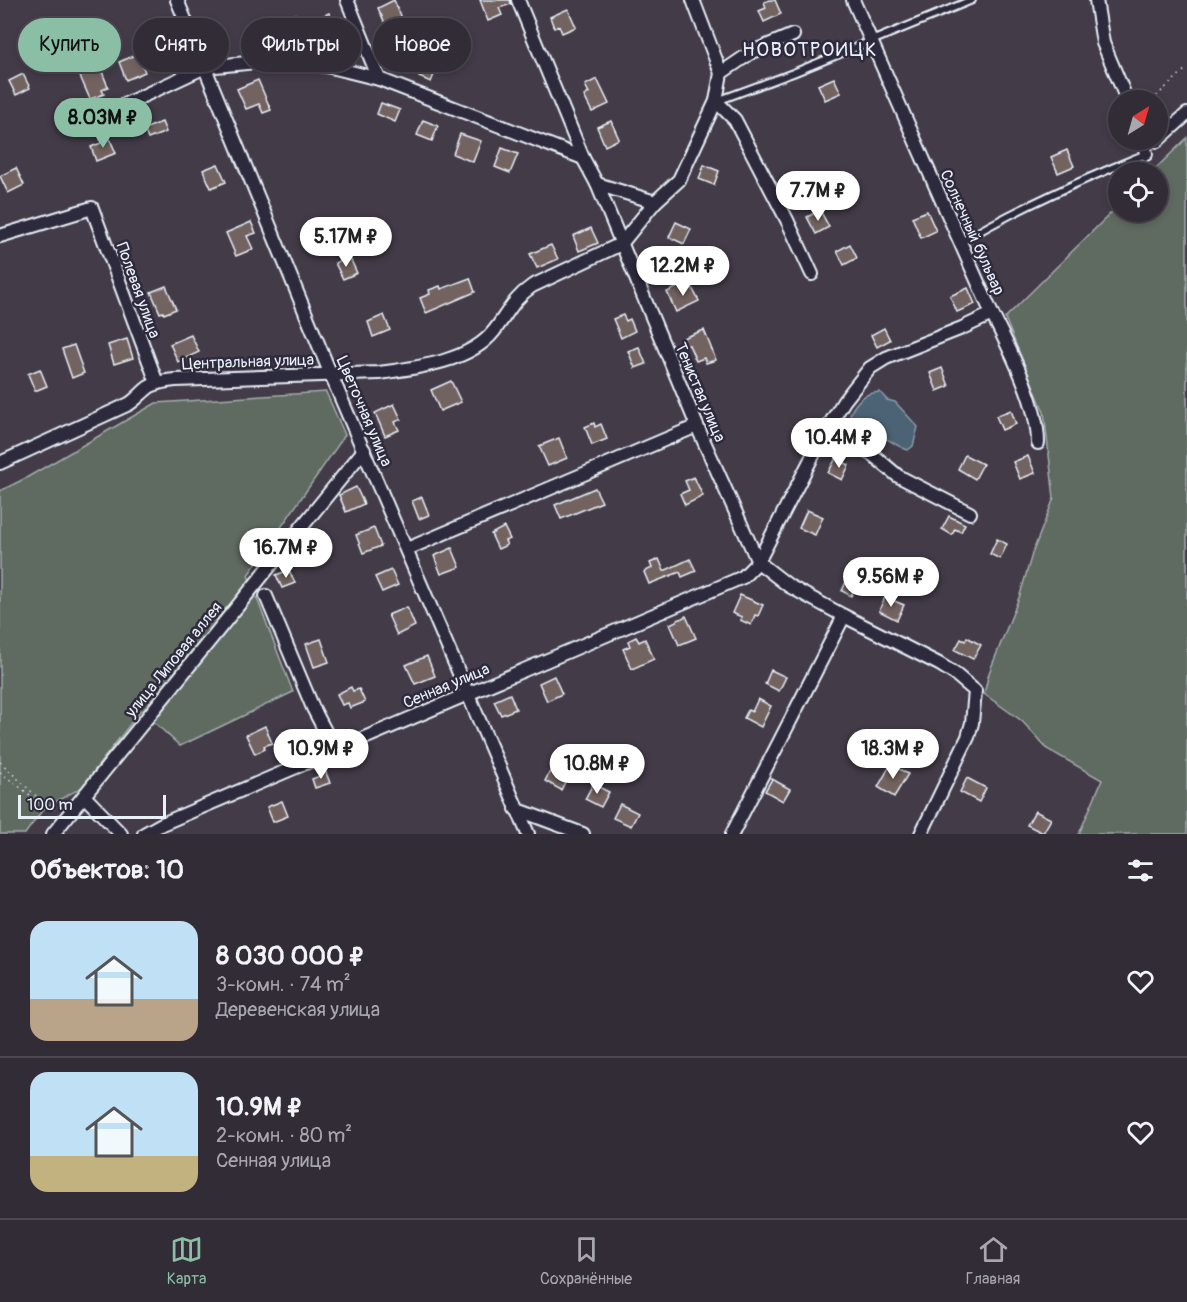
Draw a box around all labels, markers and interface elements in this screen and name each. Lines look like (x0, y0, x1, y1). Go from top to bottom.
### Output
chip: Купить (18, 18, 121, 72)
chip: Снять (133, 18, 229, 72)
chip: Фильтры (241, 18, 361, 72)
chip: Новое (373, 18, 471, 72)
district label: НОВОТРОИЦК (742, 37, 878, 62)
north arrow (1108, 90, 1168, 150)
map controls (1108, 90, 1168, 222)
pin: 8.03M ₽ (48, 98, 158, 149)
text: 8.03M ₽ (68, 105, 138, 130)
button: locate (1108, 162, 1168, 222)
street label: Солнечный бульвар (936, 167, 1009, 298)
pin: 7.7M ₽ (769, 171, 867, 222)
text: 7.7M ₽ (790, 178, 846, 203)
pin: 5.17M ₽ (291, 217, 401, 268)
text: 5.17M ₽ (314, 224, 378, 249)
street label: Полевая улица (111, 240, 165, 341)
pin: 12.2M ₽ (628, 246, 738, 297)
text: 12.2M ₽ (650, 253, 716, 278)
street label: Тенистая улица (670, 340, 730, 445)
street label: Центральная улица (182, 350, 314, 374)
street label: Цветочная улица (332, 353, 396, 470)
pin: 10.4M ₽ (784, 418, 894, 469)
text: 10.4M ₽ (805, 425, 873, 450)
pin: 16.7M ₽ (231, 528, 341, 579)
text: 16.7M ₽ (253, 535, 319, 560)
pin: 9.56M ₽ (836, 557, 946, 608)
text: 9.56M ₽ (857, 564, 925, 589)
street label: улица Липовая аллея (120, 598, 226, 722)
street label: Сенная улица (400, 659, 493, 713)
pin: 10.9M ₽ (266, 729, 376, 780)
pin: 18.3M ₽ (838, 729, 948, 780)
text: 10.9M ₽ (288, 736, 354, 761)
text: 18.3M ₽ (861, 736, 925, 761)
pin: 10.8M ₽ (542, 744, 652, 795)
text: 10.8M ₽ (564, 751, 630, 776)
scale bar (18, 792, 166, 820)
text: 100 m (27, 795, 73, 815)
text: Объектов: 10 (30, 854, 184, 886)
icon: filters (1124, 854, 1157, 887)
text: 8 030 000 ₽ (216, 940, 365, 972)
icon: home (78, 945, 150, 1017)
icon: heart (1124, 965, 1157, 998)
text: 3-комн. · 74 m² (216, 972, 351, 997)
text: Деревенская улица (216, 997, 380, 1022)
text: 10.9M ₽ (216, 1091, 303, 1123)
icon: home (78, 1096, 150, 1168)
icon: heart (1124, 1116, 1157, 1149)
text: 2-комн. · 80 m² (216, 1123, 352, 1148)
text: Сенная улица (216, 1148, 331, 1173)
tab: Карта (167, 1233, 206, 1289)
tab: Сохранённые (540, 1233, 632, 1289)
tab: Главная (966, 1233, 1020, 1289)

